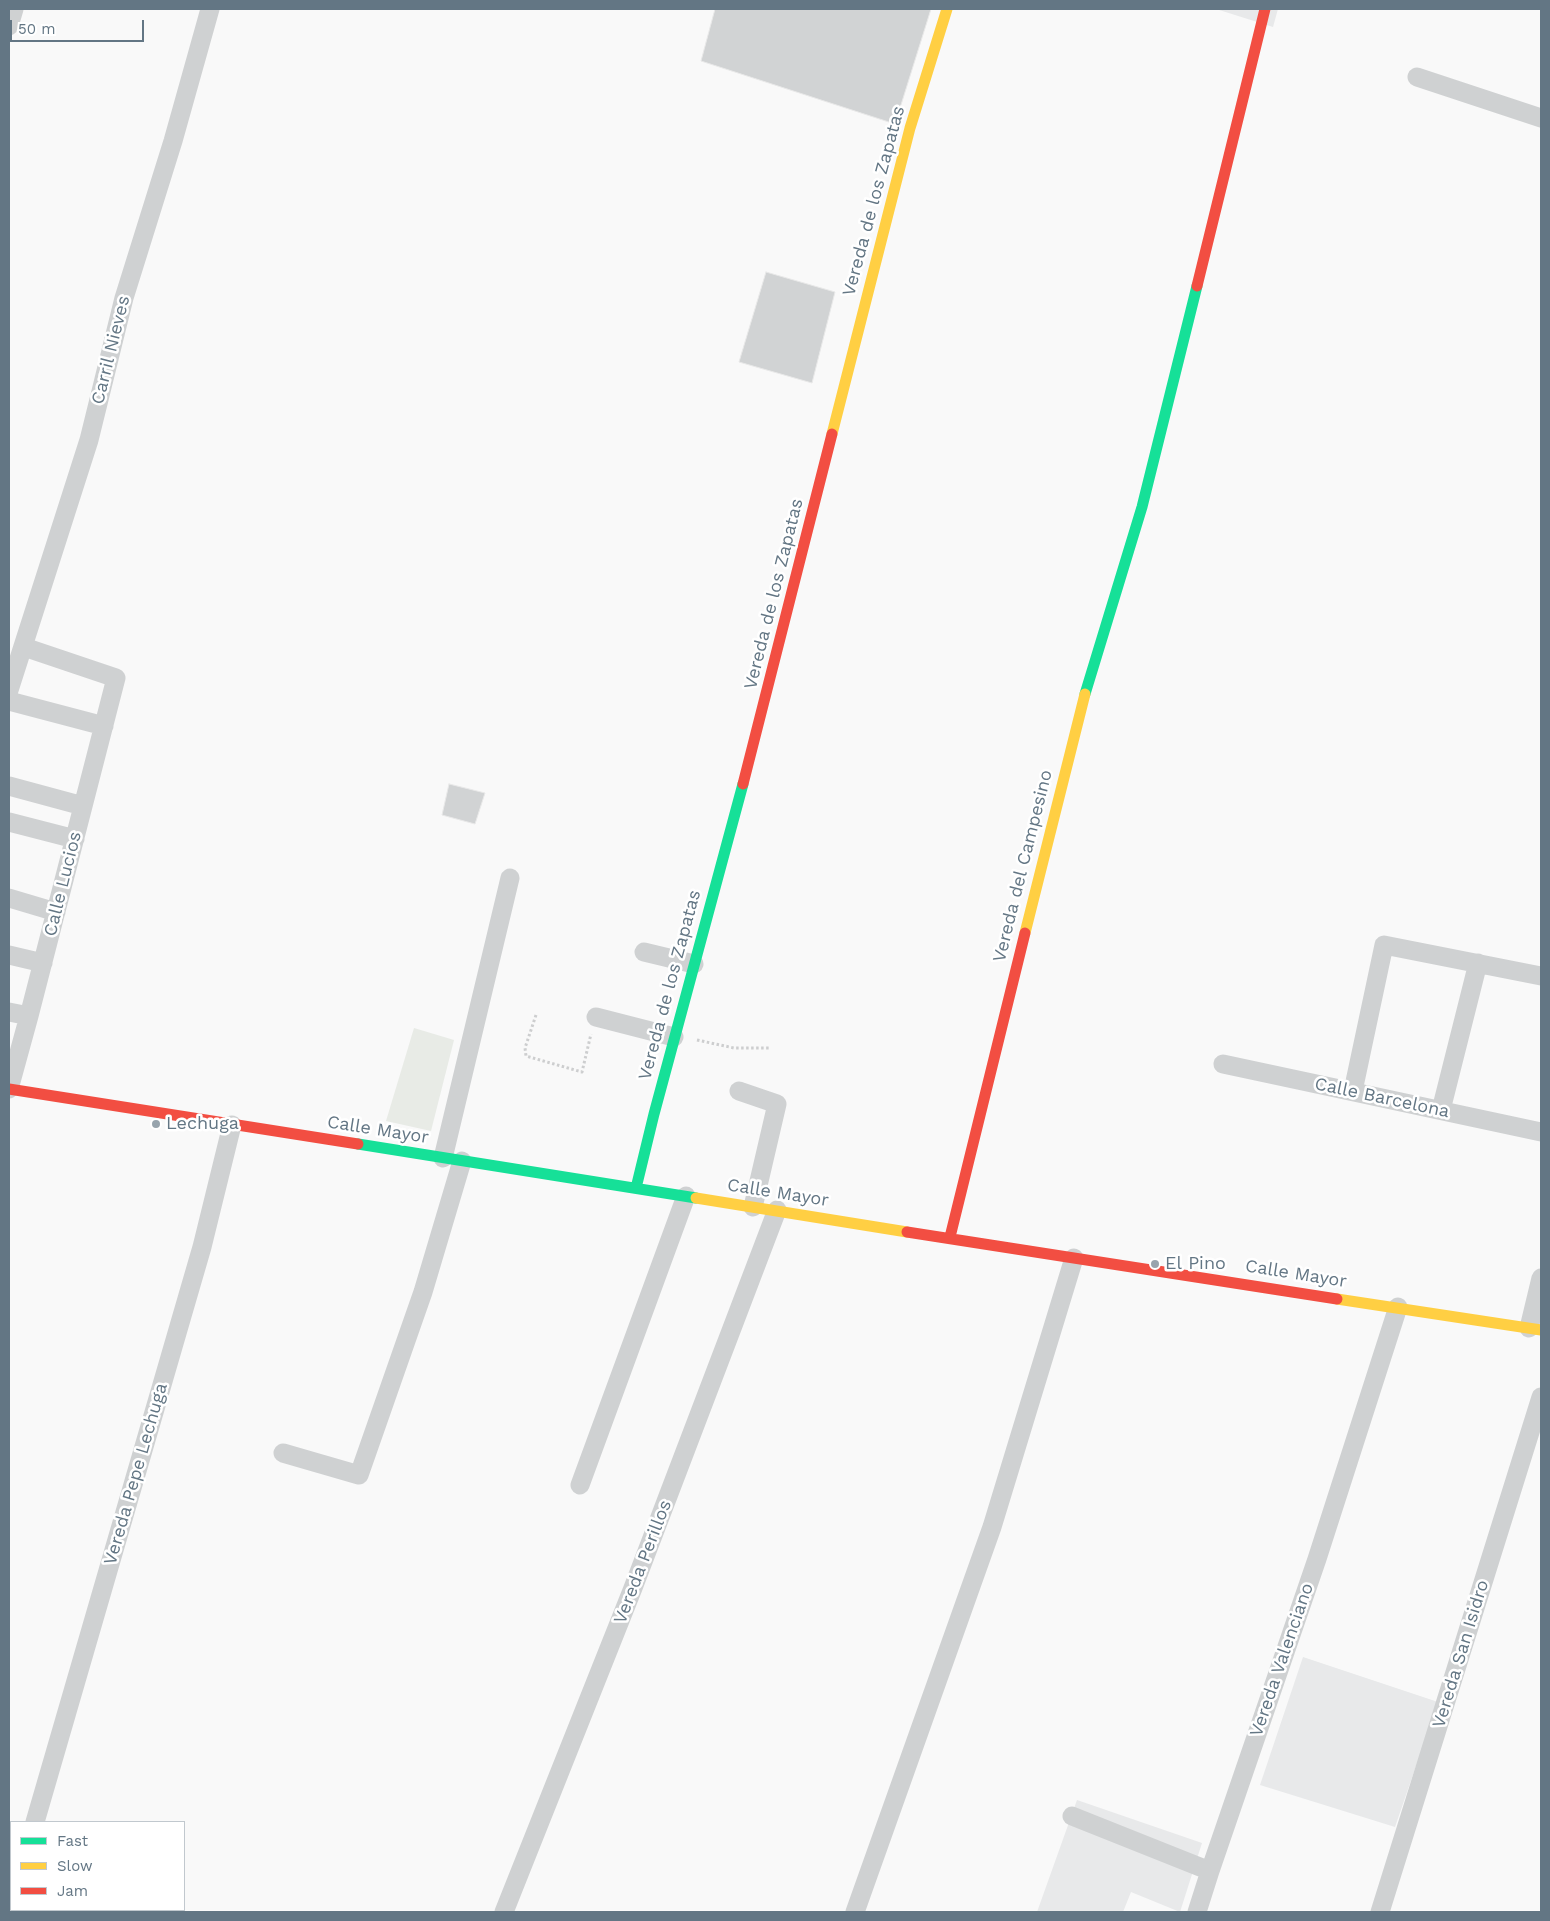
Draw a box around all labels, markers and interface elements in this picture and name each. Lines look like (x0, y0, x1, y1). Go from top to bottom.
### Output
scale bar (12, 10, 146, 42)
text: 50 m (18, 20, 55, 38)
street label: Vereda de los Zapatas (838, 104, 910, 298)
street label: Carril Nieves (87, 294, 135, 406)
street label: Vereda de los Zapatas (740, 496, 808, 692)
street label: Vereda del Campesino (989, 768, 1057, 964)
street label: Calle Lucios (40, 830, 86, 938)
street label: Vereda de los Zapatas (634, 888, 706, 1082)
street label: Calle Barcelona (1313, 1073, 1451, 1123)
street label: Calle Mayor (326, 1111, 430, 1149)
place label: Lechuga (166, 1113, 239, 1135)
marker: Lechuga (150, 1118, 162, 1130)
street label: Calle Mayor (726, 1174, 830, 1212)
place label: El Pino (1165, 1253, 1226, 1275)
street label: Calle Mayor (1244, 1255, 1348, 1293)
marker: El Pino (1149, 1258, 1161, 1270)
street label: Vereda Pepe Lechuga (100, 1381, 172, 1567)
street label: Vereda Perillos (609, 1497, 677, 1627)
street label: Vereda San Isidro (1428, 1577, 1494, 1731)
street label: Vereda Valenciano (1246, 1580, 1318, 1740)
legend (10, 1821, 185, 1911)
text: Fast (57, 1832, 88, 1850)
text: Slow (57, 1857, 93, 1875)
text: Jam (57, 1882, 88, 1900)

